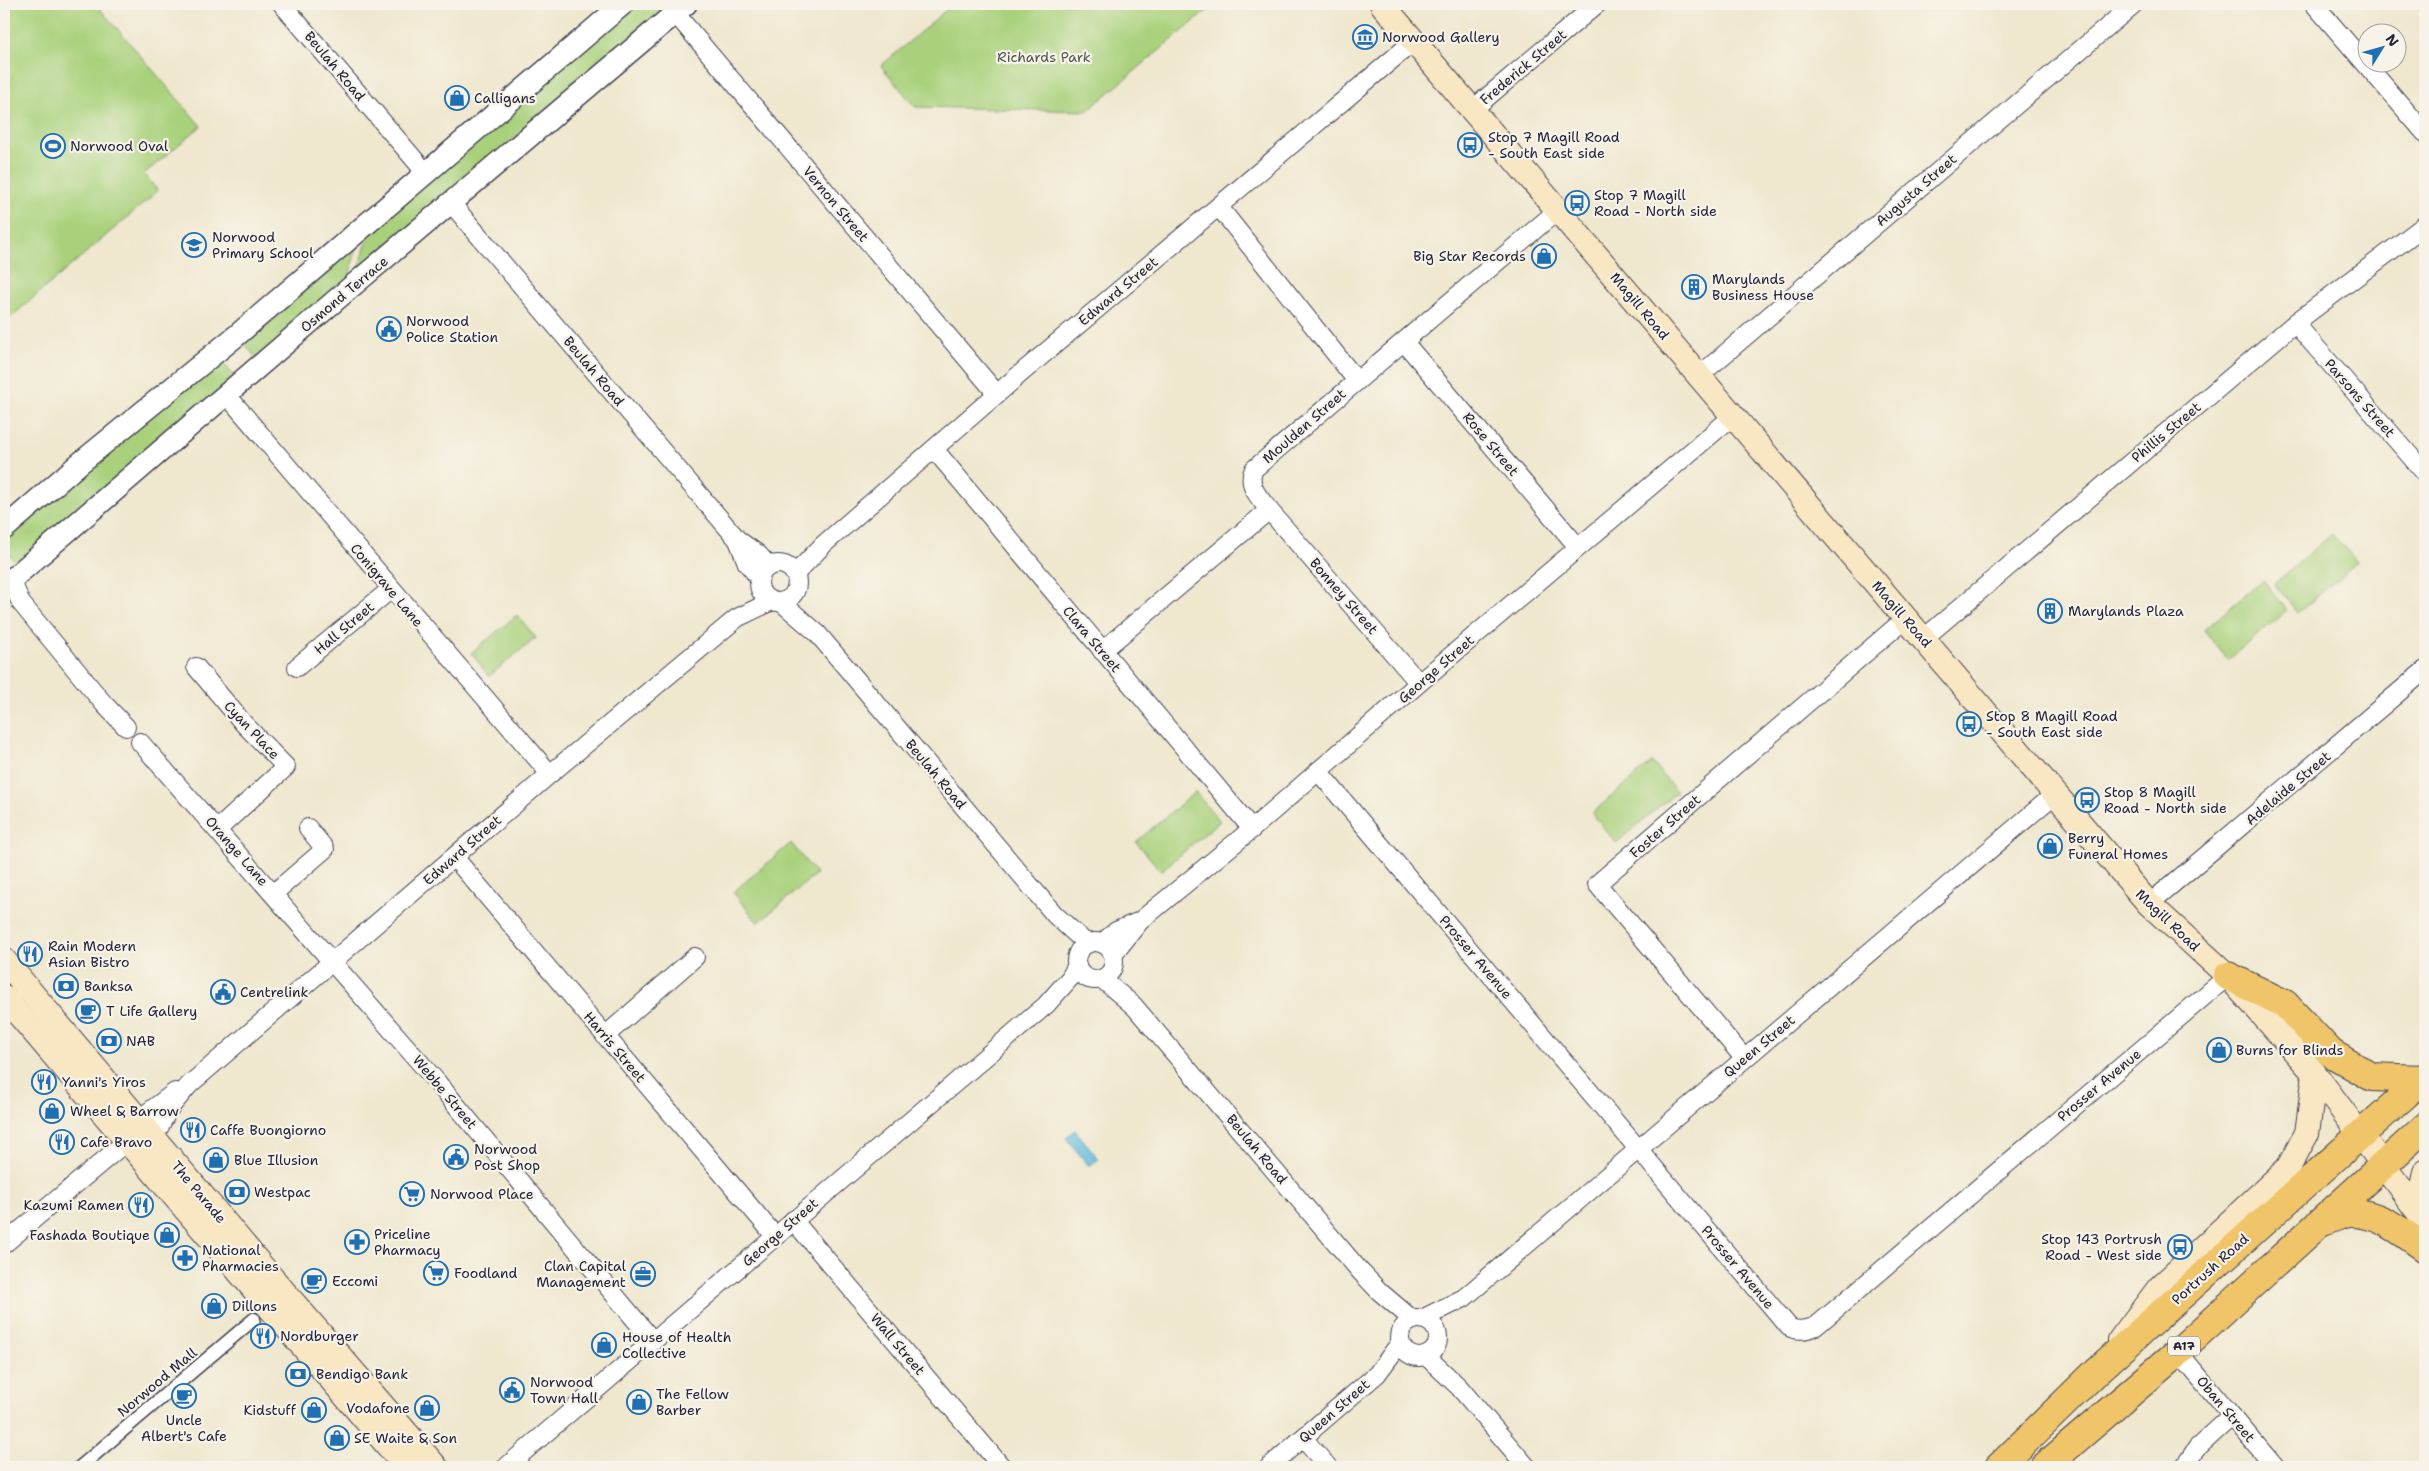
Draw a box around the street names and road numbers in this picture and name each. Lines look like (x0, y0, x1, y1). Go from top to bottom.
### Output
street label: Frederick Street (1476, 25, 1570, 109)
street label: Beulah Road (301, 27, 370, 105)
street label: Augusta Street (1872, 150, 1960, 230)
street label: Vernon Street (799, 162, 873, 246)
street label: Osmond Terrace (296, 252, 392, 336)
street label: Edward Street (1075, 253, 1161, 329)
street label: Magill Road (1607, 269, 1674, 344)
street label: Beulah Road (560, 332, 629, 410)
street label: Parsons Street (2321, 355, 2399, 441)
street label: Moulden Street (1258, 385, 1350, 467)
street label: Phillis Street (2128, 398, 2204, 466)
street label: Rose Street (1459, 408, 1523, 480)
street label: Conigrave Lane (347, 539, 427, 631)
street label: Bonney Street (1306, 554, 1382, 638)
street label: Magill Road (1868, 577, 1936, 651)
street label: Hall Street (310, 598, 378, 658)
street label: Clara Street (1059, 602, 1125, 676)
street label: George Street (1394, 631, 1478, 707)
street label: Cyan Place (220, 697, 284, 763)
street label: Beulah Road (902, 735, 971, 813)
street label: Adelaide Street (2242, 747, 2334, 829)
street label: Foster Street (1626, 790, 1704, 862)
street label: Edward Street (419, 811, 505, 889)
street label: Orange Lane (202, 812, 272, 890)
street label: Magill Road (2132, 885, 2204, 955)
street label: Prosser Avenue (1436, 911, 1516, 1003)
street label: Harris Street (580, 1008, 650, 1086)
street label: Queen Street (1719, 1011, 1799, 1081)
street label: Prosser Avenue (2053, 1045, 2145, 1125)
street label: Webbe Street (409, 1051, 481, 1133)
street label: Beulah Road (1223, 1110, 1292, 1188)
street label: The Parade (168, 1157, 230, 1227)
street label: George Street (738, 1194, 822, 1270)
street label: Prosser Avenue (1698, 1221, 1778, 1313)
street label: Portrush Road (2168, 1230, 2252, 1308)
street label: Wall Street (867, 1309, 929, 1379)
road number: A17 (2168, 1336, 2200, 1355)
street label: Norwood Mall (113, 1343, 201, 1421)
street label: Oban Street (2193, 1372, 2259, 1446)
street label: Queen Street (1295, 1375, 1373, 1447)

